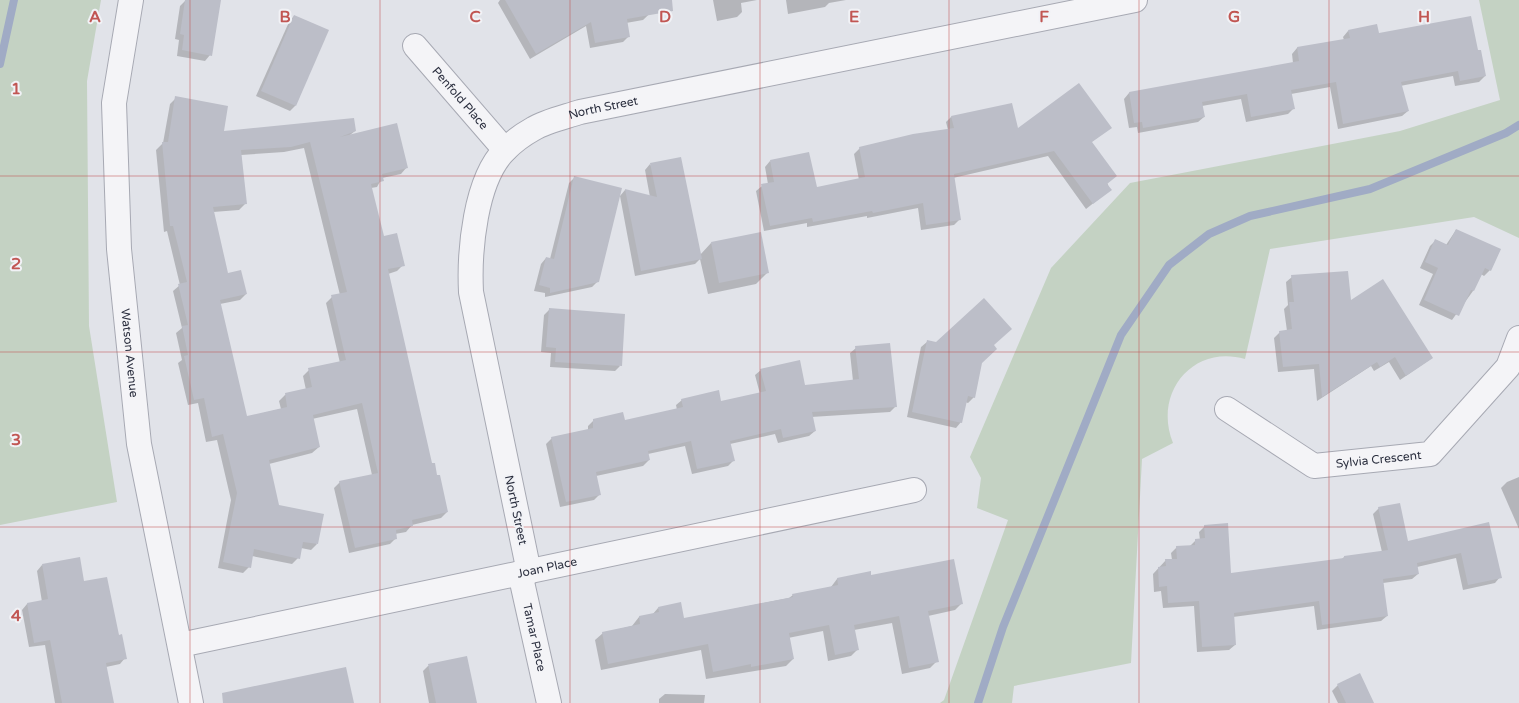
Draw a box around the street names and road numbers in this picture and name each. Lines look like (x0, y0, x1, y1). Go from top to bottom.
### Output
street label: Penfold Place (429, 64, 491, 132)
street label: North Street (567, 93, 640, 122)
street label: Watson Avenue (118, 308, 141, 398)
street label: Sylvia Crescent (1335, 448, 1422, 471)
street label: North Street (502, 474, 530, 546)
street label: Joan Place (516, 554, 578, 581)
street label: Tamar Place (520, 602, 549, 673)

